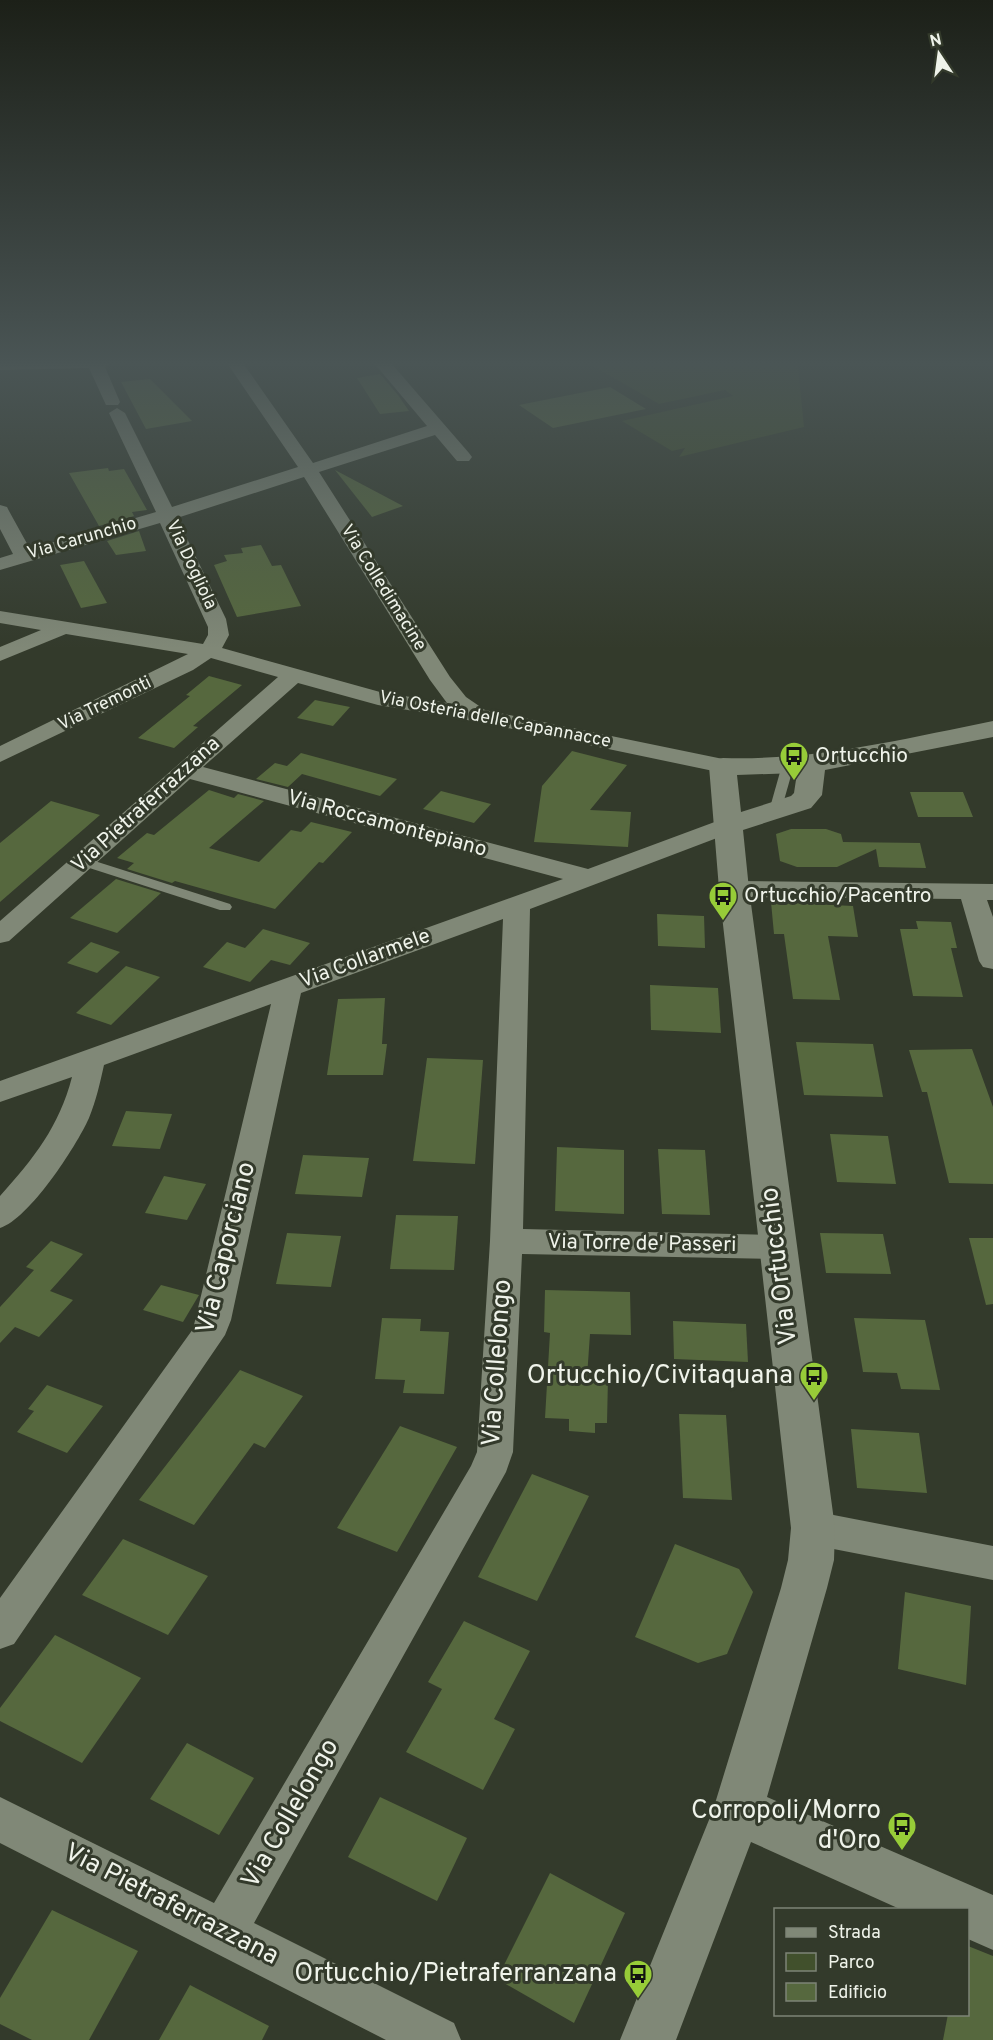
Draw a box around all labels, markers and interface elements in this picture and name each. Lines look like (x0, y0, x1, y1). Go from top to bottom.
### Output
north arrow (909, 24, 969, 84)
text: N (928, 30, 944, 52)
street label: Via Carunchio (25, 512, 139, 566)
street label: Via Dogliola (160, 517, 222, 613)
street label: Via Colledimacine (335, 521, 431, 655)
street label: Via Tremonti (55, 672, 155, 736)
street label: Via Osteria delle Capannacce (377, 686, 613, 754)
street label: Via Pietraferrazzana (66, 731, 226, 879)
bus stop icon: Ortucchio (778, 740, 810, 782)
place label: Ortucchio (815, 743, 908, 770)
street label: Via Roccamontepiano (284, 784, 490, 864)
bus stop icon: Ortucchio/Pacentro (707, 880, 739, 922)
place label: Ortucchio/Pacentro (744, 883, 932, 910)
street label: Via Collarmele (296, 923, 434, 995)
street label: Via Caporciano (190, 1158, 264, 1338)
street label: Via Ortucchio (754, 1185, 806, 1347)
street label: Via Torre de' Passeri (547, 1229, 737, 1259)
street label: Via Collelongo (476, 1278, 520, 1448)
place label: Ortucchio/Civitaquana (527, 1360, 793, 1393)
bus stop icon: Ortucchio/Civitaquana (798, 1360, 830, 1402)
street label: Via Collelongo (235, 1733, 347, 1895)
place label: Corropoli/Morro d'Oro (691, 1795, 881, 1858)
bus stop icon: Corropoli/Morro d'Oro (886, 1810, 918, 1852)
street label: Via Pietraferrazzana (58, 1837, 284, 1973)
legend (774, 1908, 969, 2016)
text: Strada (828, 1922, 881, 1945)
text: Parco (828, 1952, 874, 1975)
place label: Ortucchio/Pietraferranzana (294, 1958, 617, 1991)
bus stop icon: Ortucchio/Pietraferranzana (622, 1958, 654, 2000)
text: Edificio (828, 1982, 887, 2005)

